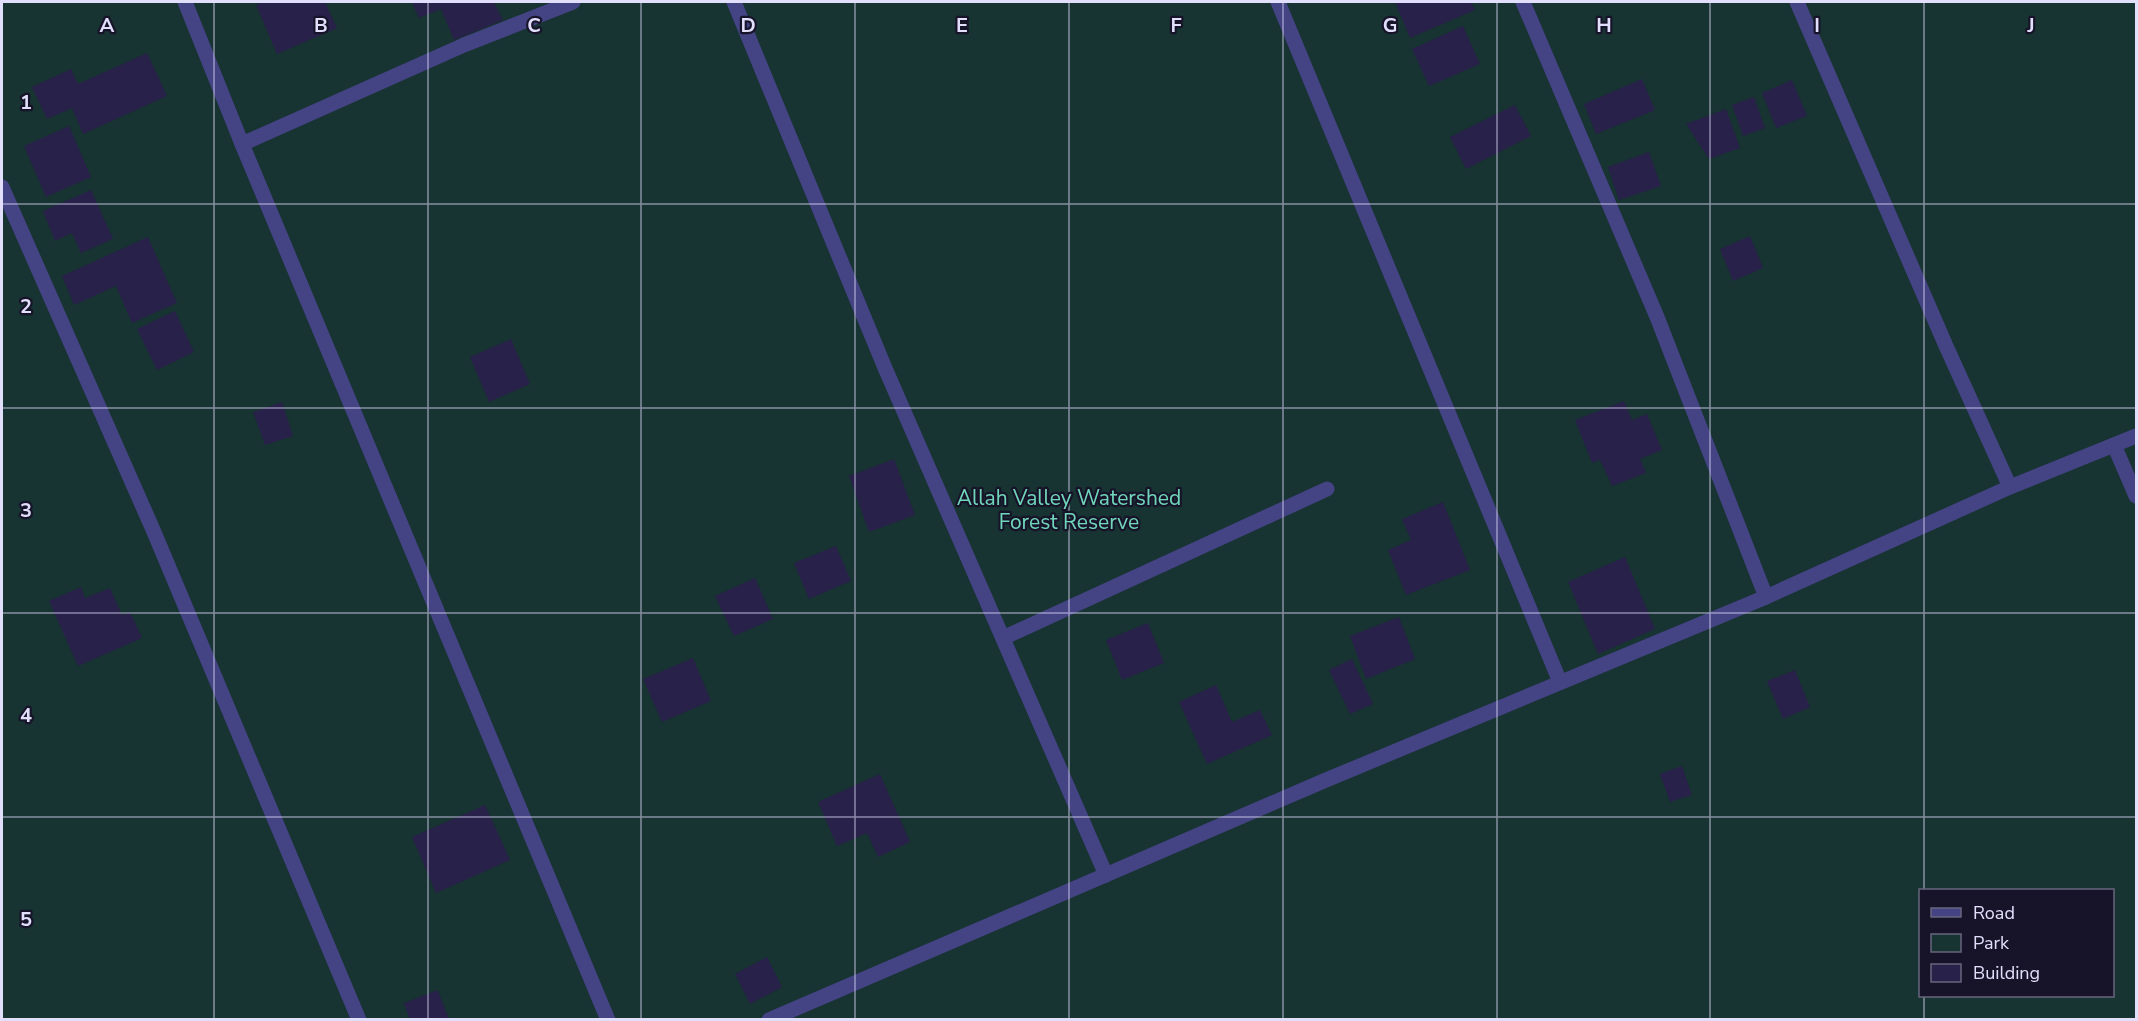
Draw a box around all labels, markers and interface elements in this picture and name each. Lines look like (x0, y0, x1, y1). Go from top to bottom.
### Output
text: A (100, 12, 115, 39)
text: B (314, 12, 328, 39)
text: C (527, 12, 541, 39)
text: D (740, 12, 756, 39)
text: E (956, 12, 968, 39)
text: F (1170, 12, 1182, 39)
text: G (1383, 12, 1397, 39)
text: H (1596, 12, 1612, 39)
text: I (1814, 12, 1820, 39)
text: J (2026, 12, 2035, 39)
text: 1 (20, 89, 32, 116)
text: 2 (20, 293, 32, 320)
park label: Allah Valley Watershed Forest Reserve (957, 484, 1181, 536)
text: 3 (20, 497, 32, 524)
text: 4 (20, 702, 32, 729)
legend (1919, 889, 2114, 997)
text: Road (1973, 901, 2015, 925)
text: 5 (20, 906, 32, 933)
text: Park (1973, 931, 2010, 955)
text: Building (1973, 961, 2040, 985)

